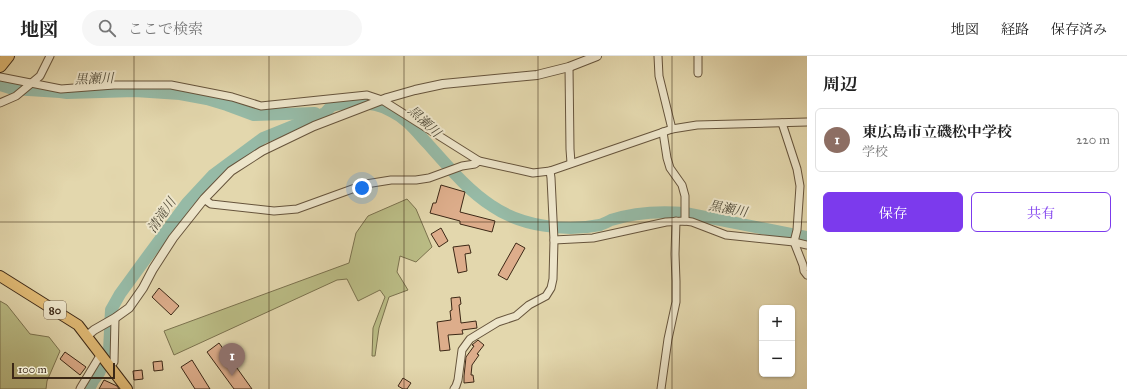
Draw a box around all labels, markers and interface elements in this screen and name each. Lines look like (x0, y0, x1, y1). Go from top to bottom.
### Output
search box (82, 10, 362, 46)
icon: search (96, 17, 118, 39)
text: 地図 (20, 18, 58, 41)
text: ここで検索 (128, 20, 203, 38)
text: 地図 (951, 21, 979, 38)
text: 経路 (1001, 21, 1029, 38)
text: 保存済み (1051, 21, 1107, 38)
water label: 黒瀬川 (74, 70, 116, 88)
text: 周辺 (823, 74, 857, 95)
water label: 黒瀬川 (405, 103, 445, 142)
text: 東広島市立磯松中学校 (862, 123, 1012, 141)
text: 1 (834, 132, 840, 148)
text: 220 m (1076, 132, 1110, 148)
text: 学校 (862, 144, 888, 160)
your location (352, 178, 372, 198)
button: 保存 (823, 192, 963, 232)
button: 共有 (971, 192, 1111, 232)
water label: 清滝川 (144, 193, 181, 236)
water label: 黒瀬川 (707, 197, 750, 221)
road number: 80 (44, 301, 66, 319)
map controls (759, 305, 795, 377)
button: + (759, 305, 795, 341)
button: − (759, 341, 795, 377)
pin: 1 (219, 343, 245, 376)
scale bar (12, 361, 115, 380)
text: 100 m (18, 363, 47, 376)

